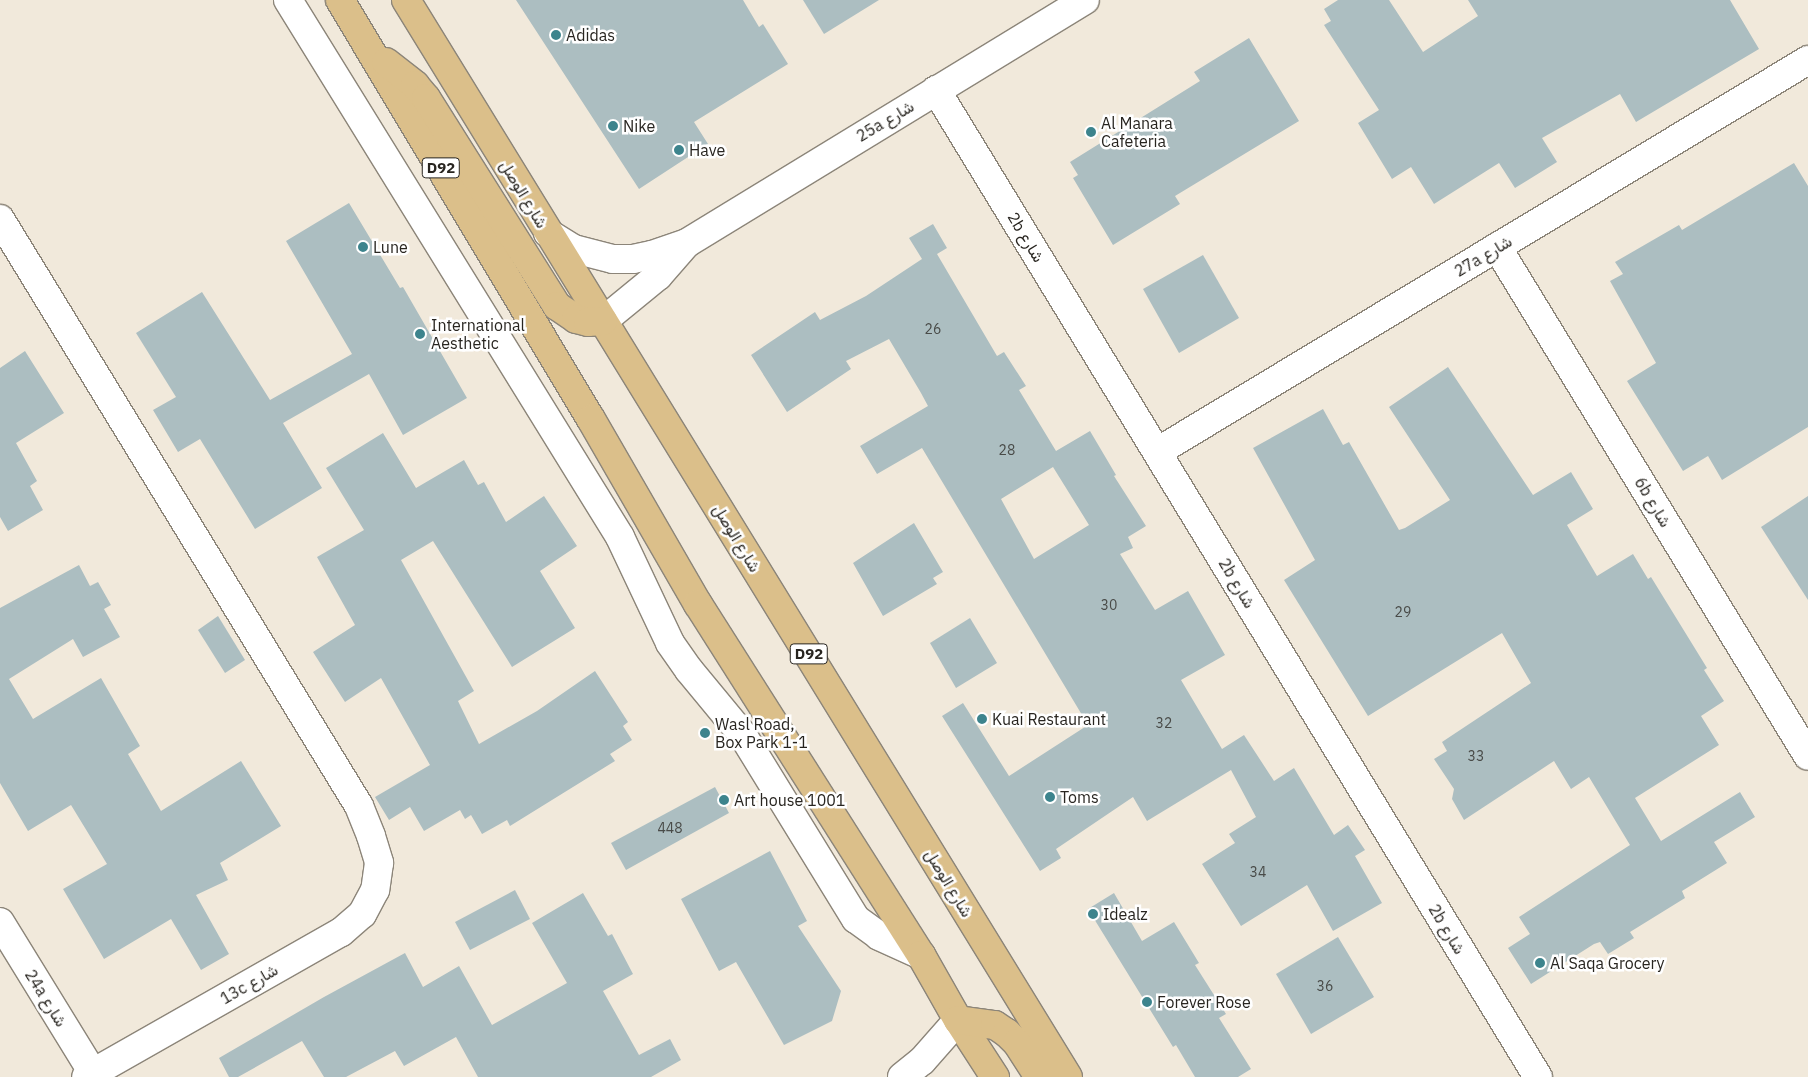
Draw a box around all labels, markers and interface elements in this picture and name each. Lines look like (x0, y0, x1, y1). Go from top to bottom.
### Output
place label: Adidas (566, 25, 615, 45)
marker: Adidas (550, 29, 562, 41)
street label: 25a شارع (853, 96, 917, 146)
place label: Al Manara Cafeteria (1101, 113, 1173, 151)
place label: Nike (623, 116, 655, 136)
marker: Nike (607, 120, 619, 132)
marker: Al Manara Cafeteria (1085, 126, 1097, 138)
place label: Have (689, 140, 725, 160)
marker: Have (673, 144, 685, 156)
road number: D92 (421, 156, 461, 180)
street label: شارع الوصل (496, 157, 552, 231)
street label: 2b شارع (1004, 209, 1048, 265)
street label: 27a شارع (1451, 231, 1515, 281)
place label: Lune (373, 237, 408, 257)
marker: Lune (357, 241, 369, 253)
place label: International Aesthetic (431, 315, 525, 353)
house number: 26 (925, 321, 941, 337)
marker: International Aesthetic (413, 327, 427, 341)
house number: 28 (999, 442, 1015, 458)
street label: 6b شارع (1631, 474, 1675, 530)
street label: شارع الوصل (709, 501, 765, 575)
street label: 2b شارع (1215, 555, 1259, 611)
house number: 30 (1101, 597, 1117, 613)
house number: 29 (1395, 604, 1411, 620)
road number: D92 (789, 642, 829, 666)
place label: Kuai Restaurant (992, 709, 1106, 729)
marker: Kuai Restaurant (976, 713, 988, 725)
place label: Wasl Road, Box Park 1-1 (715, 714, 808, 752)
house number: 32 (1156, 715, 1172, 731)
marker: Wasl Road, Box Park 1-1 (699, 727, 711, 739)
house number: 33 (1468, 748, 1484, 764)
place label: Toms (1060, 787, 1099, 807)
place label: Art house 1001 (734, 790, 845, 810)
marker: Toms (1044, 791, 1056, 803)
marker: Art house 1001 (718, 794, 730, 806)
house number: 448 (657, 820, 683, 836)
street label: شارع الوصل (921, 846, 977, 920)
house number: 34 (1250, 864, 1266, 880)
street label: 2b شارع (1425, 901, 1469, 957)
place label: Idealz (1103, 904, 1148, 924)
marker: Idealz (1087, 908, 1099, 920)
place label: Al Saqa Grocery (1550, 953, 1664, 973)
marker: Al Saqa Grocery (1534, 957, 1546, 969)
street label: 13c شارع (217, 960, 281, 1008)
street label: 24a شارع (21, 966, 71, 1030)
house number: 36 (1317, 978, 1333, 994)
place label: Forever Rose (1157, 992, 1251, 1012)
marker: Forever Rose (1141, 996, 1153, 1008)

